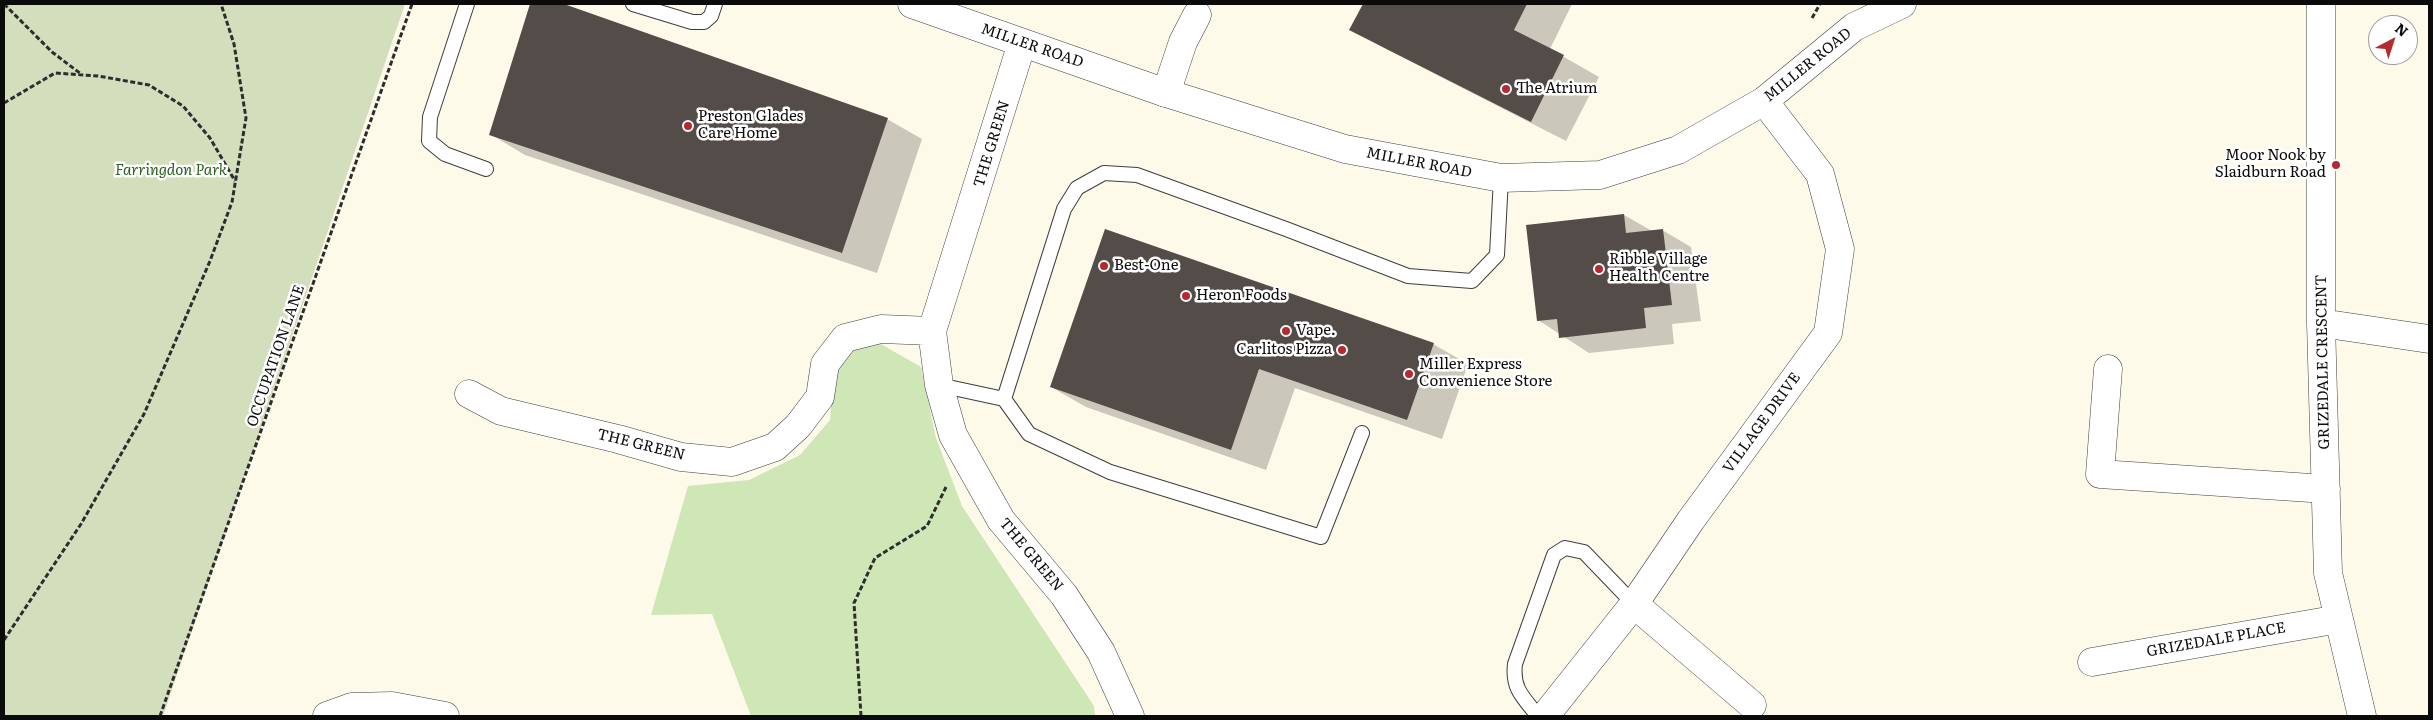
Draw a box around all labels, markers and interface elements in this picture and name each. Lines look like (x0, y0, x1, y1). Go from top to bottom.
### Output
north arrow (2368, 15, 2418, 65)
text: N (2391, 18, 2413, 41)
street label: MILLER ROAD (978, 20, 1086, 72)
street label: MILLER ROAD (1761, 24, 1855, 106)
place label: The Atrium (1516, 80, 1597, 98)
marker: The Atrium (1500, 83, 1512, 95)
street label: THE GREEN (970, 98, 1014, 190)
place label: Preston Glades Care Home (698, 108, 803, 143)
marker: Preston Glades Care Home (682, 120, 694, 132)
street label: MILLER ROAD (1365, 144, 1473, 182)
place label: Moor Nook by Slaidburn Road (2215, 147, 2326, 182)
marker: Moor Nook by Slaidburn Road (2330, 159, 2342, 171)
park label: Farringdon Park (115, 162, 227, 180)
place label: Ribble Village Health Centre (1609, 251, 1709, 286)
place label: Best-One (1114, 257, 1178, 275)
marker: Best-One (1098, 260, 1110, 272)
marker: Ribble Village Health Centre (1593, 263, 1605, 275)
street label: GRIZEDALE CRESCENT (2312, 274, 2334, 450)
street label: OCCUPATION LANE (243, 283, 309, 429)
place label: Heron Foods (1196, 287, 1287, 305)
marker: Heron Foods (1180, 290, 1192, 302)
place label: Vape. (1296, 322, 1336, 340)
marker: Vape. (1280, 325, 1292, 337)
place label: Carlitos Pizza (1236, 341, 1332, 359)
marker: Carlitos Pizza (1336, 344, 1348, 356)
place label: Miller Express Convenience Store (1419, 356, 1552, 391)
marker: Miller Express Convenience Store (1403, 368, 1415, 380)
street label: VILLAGE DRIVE (1719, 369, 1805, 477)
street label: THE GREEN (595, 425, 687, 465)
street label: THE GREEN (995, 515, 1067, 595)
street label: GRIZEDALE PLACE (2145, 619, 2287, 661)

